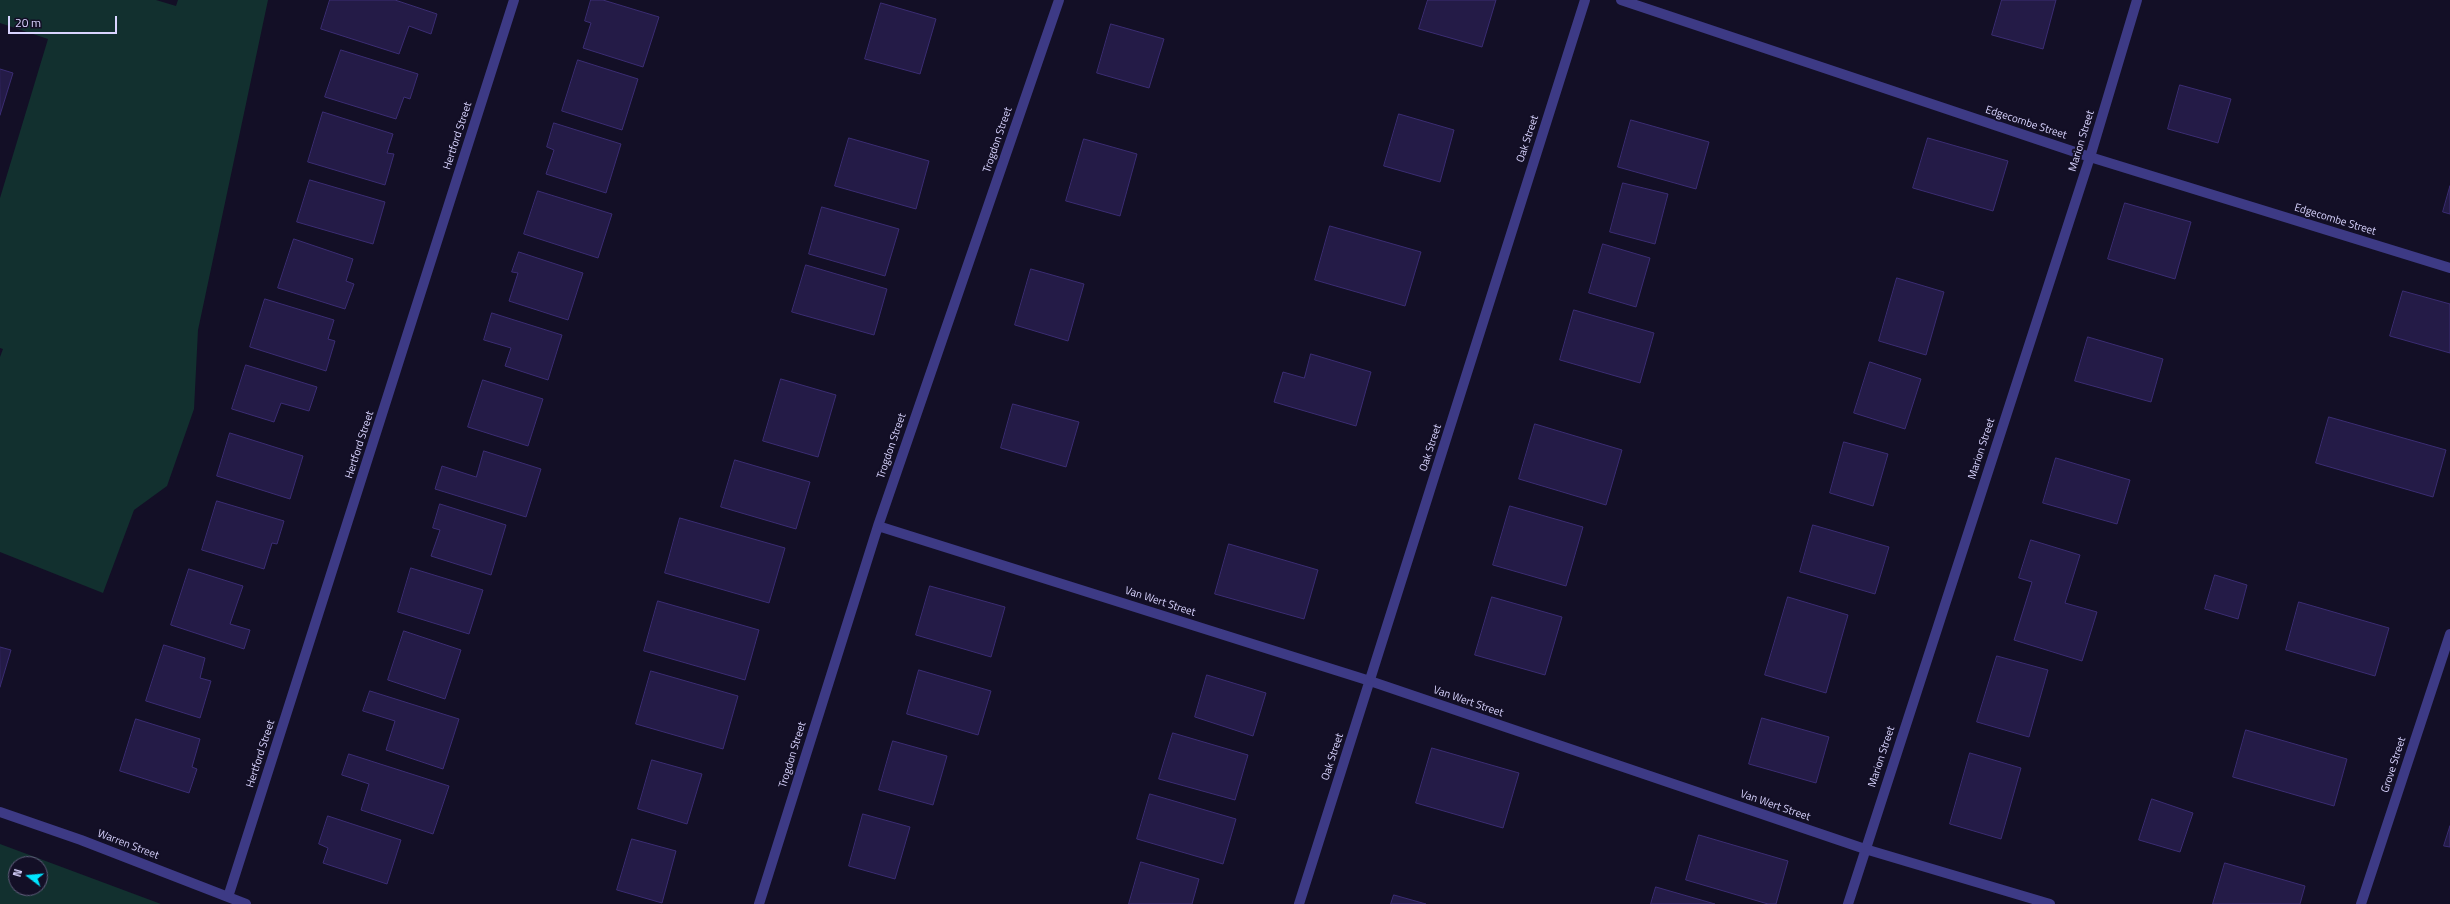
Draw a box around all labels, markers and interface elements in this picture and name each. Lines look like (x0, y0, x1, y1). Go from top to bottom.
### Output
scale bar (10, 8, 119, 34)
text: 20 m (15, 13, 41, 32)
street label: Hertford Street (441, 101, 475, 171)
street label: Edgecombe Street (1984, 104, 2068, 142)
street label: Trogdon Street (981, 106, 1015, 174)
street label: Marion Street (2066, 109, 2098, 173)
street label: Oak Street (1514, 114, 1542, 164)
street label: Edgecombe Street (2292, 201, 2378, 239)
street label: Hertford Street (343, 410, 377, 480)
street label: Trogdon Street (875, 412, 909, 480)
street label: Marion Street (1966, 417, 1998, 481)
street label: Oak Street (1417, 423, 1445, 473)
street label: Van Wert Street (1123, 584, 1197, 620)
street label: Van Wert Street (1431, 684, 1505, 720)
street label: Hertford Street (244, 719, 278, 789)
street label: Trogdon Street (777, 720, 809, 790)
street label: Marion Street (1866, 725, 1898, 789)
street label: Oak Street (1319, 732, 1347, 782)
street label: Grove Street (2379, 736, 2409, 794)
street label: Van Wert Street (1738, 788, 1812, 824)
street label: Warren Street (95, 827, 161, 863)
north arrow (8, 856, 48, 896)
text: N (9, 867, 26, 879)

